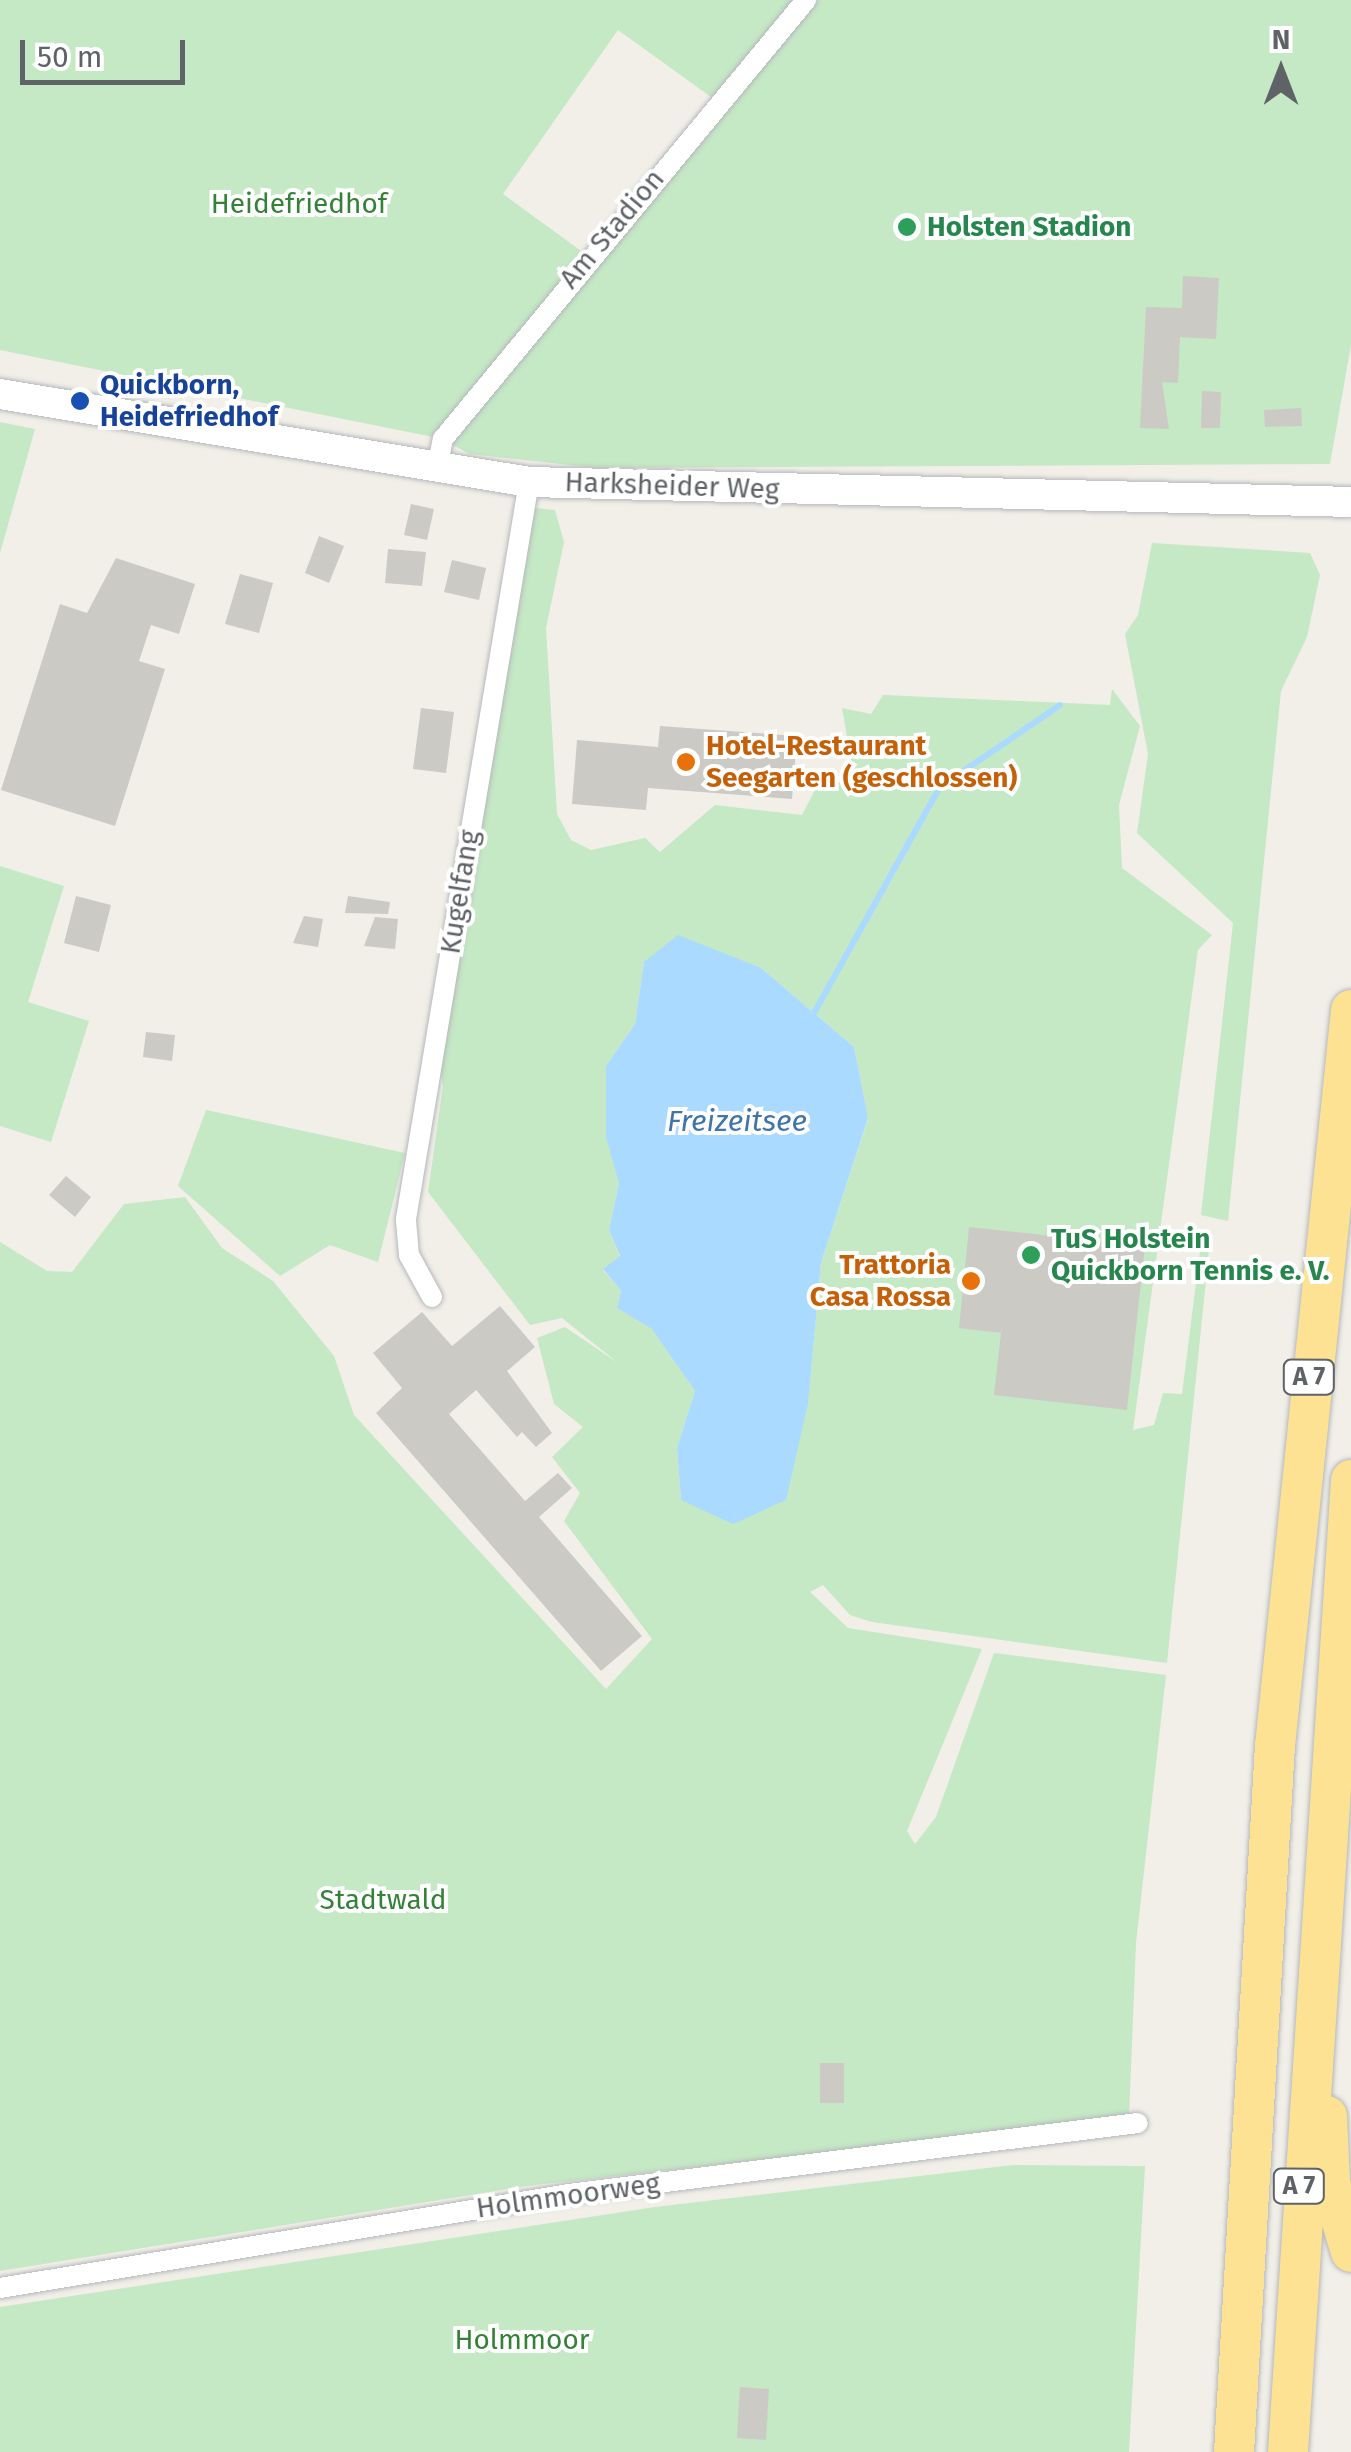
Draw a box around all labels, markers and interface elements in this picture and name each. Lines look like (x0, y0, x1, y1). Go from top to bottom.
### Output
scale bar (25, 20, 190, 82)
north arrow (1231, 20, 1331, 120)
text: N (1272, 23, 1290, 56)
text: 50 m (37, 39, 102, 75)
street label: Am Stadion (552, 163, 672, 295)
park label: Heidefriedhof (211, 187, 387, 221)
place label: Holsten Stadion (927, 210, 1131, 244)
marker: Holsten Stadion (896, 216, 918, 238)
place label: Quickborn, Heidefriedhof (100, 368, 278, 434)
marker: Quickborn, Heidefriedhof (69, 390, 91, 412)
street label: Harksheider Weg (564, 465, 780, 507)
place label: Hotel-Restaurant Seegarten (geschlossen) (706, 729, 1017, 795)
marker: Hotel-Restaurant Seegarten (geschlossen) (675, 751, 697, 773)
street label: Kugelfang (434, 828, 486, 956)
water label: Freizeitsee (667, 1103, 807, 1139)
place label: TuS Holstein Quickborn Tennis e. V. (1051, 1222, 1329, 1288)
marker: TuS Holstein Quickborn Tennis e. V. (1020, 1244, 1042, 1266)
place label: Trattoria Casa Rossa (810, 1248, 951, 1314)
marker: Trattoria Casa Rossa (960, 1270, 982, 1292)
road number: A 7 (1282, 1357, 1336, 1397)
park label: Stadtwald (320, 1883, 446, 1917)
street label: Holmmoorweg (474, 2166, 662, 2226)
road number: A 7 (1272, 2166, 1326, 2206)
park label: Holmmoor (454, 2323, 590, 2357)

